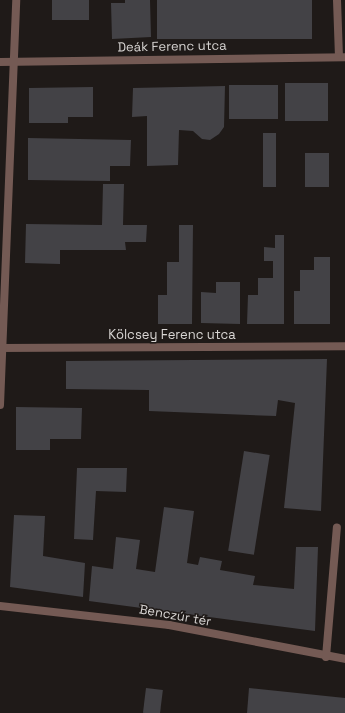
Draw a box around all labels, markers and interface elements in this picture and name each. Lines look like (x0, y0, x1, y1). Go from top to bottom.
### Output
street label: Deák Ferenc utca (117, 38, 227, 56)
street label: Kölcsey Ferenc utca (108, 327, 236, 343)
street label: Benczúr tér (138, 602, 212, 630)

